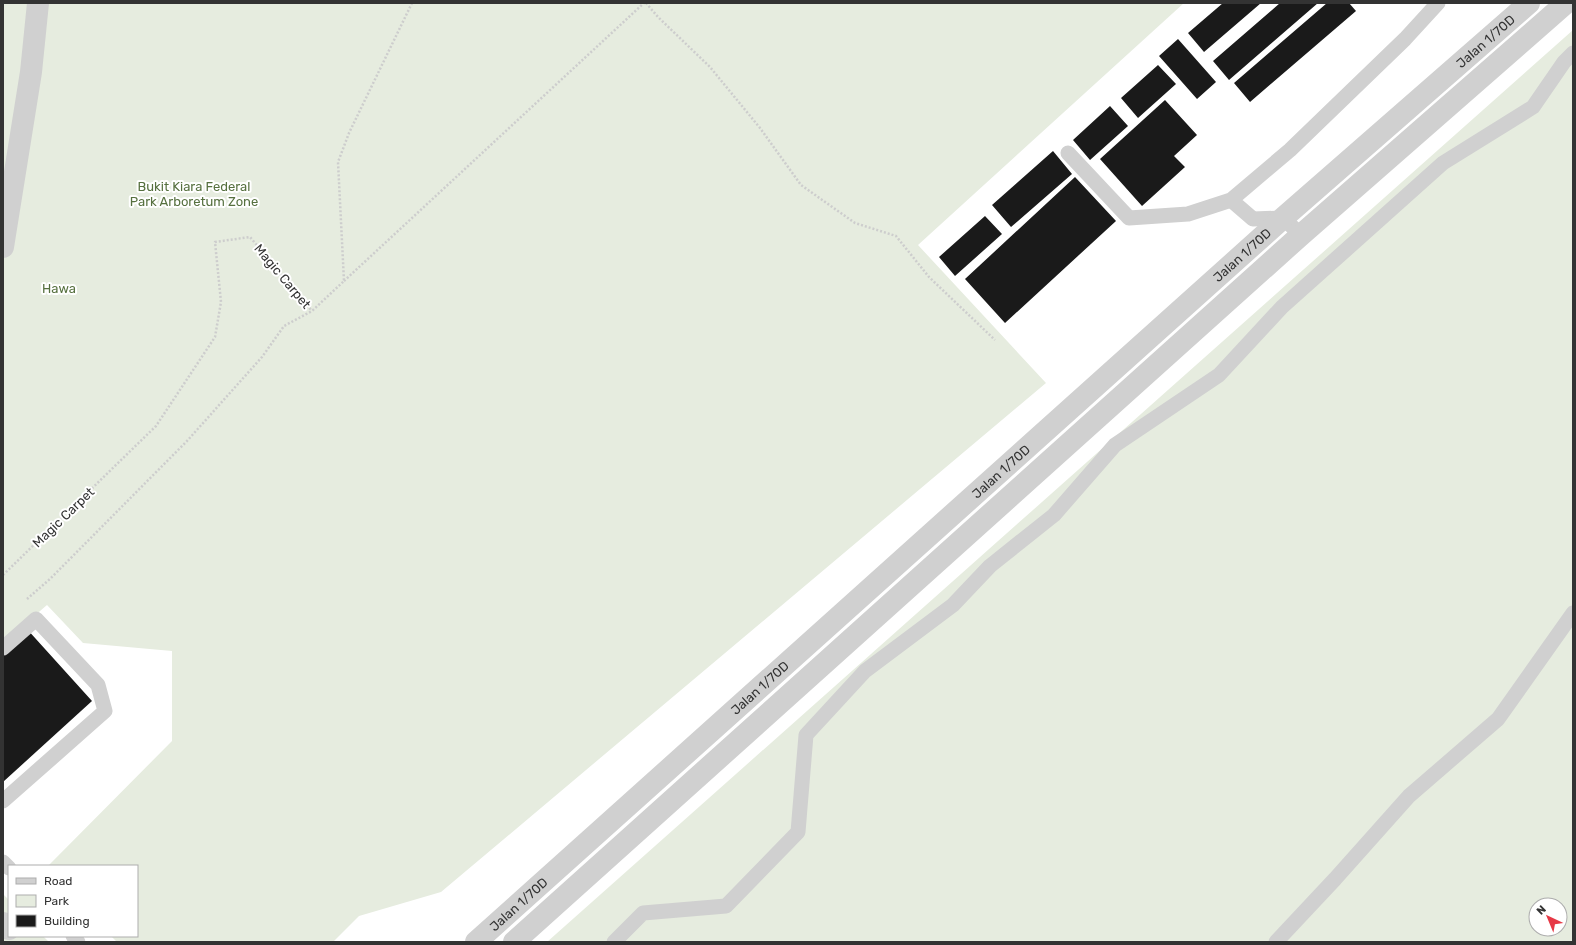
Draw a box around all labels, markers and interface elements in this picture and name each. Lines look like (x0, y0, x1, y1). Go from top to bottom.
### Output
street label: Jalan 1/70D (1453, 12, 1518, 71)
park label: Bukit Kiara Federal Park Arboretum Zone (130, 179, 258, 209)
street label: Jalan 1/70D (1210, 225, 1274, 285)
street label: Magic Carpet (251, 241, 314, 312)
park label: Hawa (42, 281, 76, 296)
street label: Jalan 1/70D (969, 442, 1033, 501)
street label: Magic Carpet (30, 484, 98, 551)
street label: Jalan 1/70D (728, 658, 792, 718)
legend (8, 865, 138, 937)
text: Road (44, 874, 72, 888)
street label: Jalan 1/70D (487, 874, 551, 934)
text: Park (44, 894, 70, 908)
north arrow (1528, 897, 1568, 937)
text: N (1534, 903, 1549, 918)
text: Building (44, 914, 90, 928)

